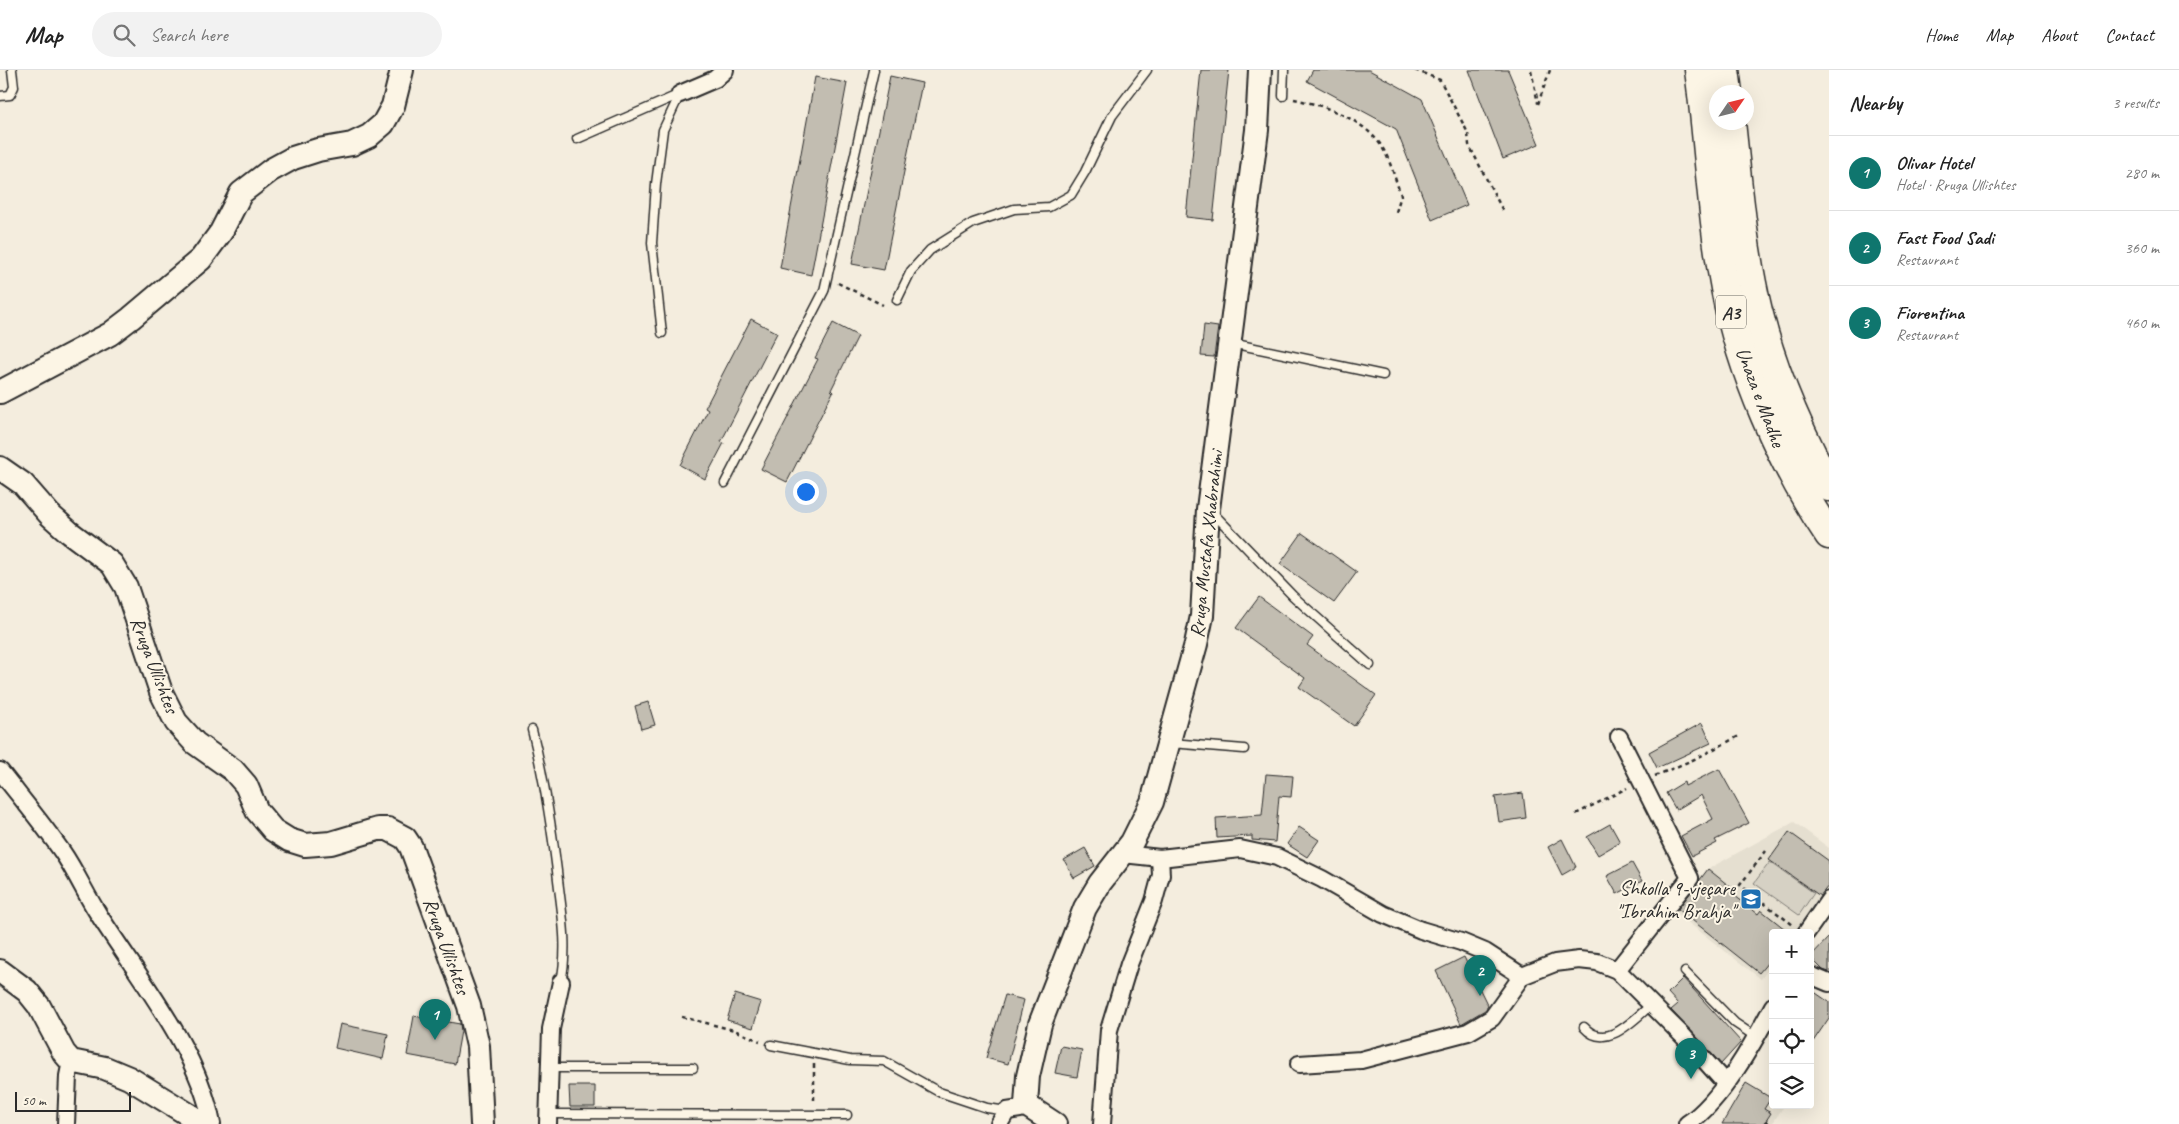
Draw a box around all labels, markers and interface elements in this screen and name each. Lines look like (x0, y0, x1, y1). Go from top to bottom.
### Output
search box (92, 12, 442, 57)
text: Map (25, 20, 62, 50)
icon: search (110, 21, 138, 49)
text: Search here (150, 23, 228, 47)
text: Home (1925, 24, 1958, 46)
text: Map (1986, 24, 2013, 46)
text: About (2041, 24, 2077, 46)
text: Contact (2105, 24, 2154, 46)
north arrow (1709, 85, 1754, 130)
text: Nearby (1849, 90, 1902, 116)
text: 3 results (2112, 93, 2159, 113)
text: Olivar Hotel (1896, 151, 1972, 175)
text: 1 (1861, 163, 1869, 183)
text: 280 m (2125, 163, 2159, 183)
text: Hotel · Rruga Ullishtes (1896, 175, 2015, 195)
text: Fast Food Sadi (1896, 226, 1994, 250)
text: 2 (1861, 238, 1869, 258)
text: 360 m (2125, 238, 2159, 258)
text: Restaurant (1896, 250, 1958, 270)
road number: A3 (1716, 296, 1746, 328)
text: Fiorentina (1896, 301, 1964, 325)
text: 3 (1861, 313, 1869, 333)
text: 460 m (2125, 313, 2159, 333)
text: Restaurant (1896, 325, 1958, 345)
street label: Unaza e Madhe (1730, 344, 1791, 452)
street label: Rruga Mustafa Xhabrahimi (1184, 447, 1229, 639)
your location (793, 479, 819, 505)
street label: Rruga Ullishtes (125, 614, 185, 719)
place label: Shkolla 9-vjeçare "Ibrahim Brahja" (1616, 876, 1739, 924)
school or university icon: Shkolla 9-vjeçare "Ibrahim Brahja" (1739, 887, 1763, 911)
street label: Rruga Ullishtes (417, 894, 476, 1000)
map controls (1769, 929, 1814, 1109)
button: + (1769, 929, 1814, 974)
pin: 2 (1464, 955, 1496, 996)
button: − (1769, 974, 1814, 1019)
pin: 1 (419, 999, 451, 1040)
button: locate (1769, 1019, 1814, 1064)
pin: 3 (1675, 1038, 1707, 1079)
button: layers (1769, 1064, 1814, 1109)
scale bar (15, 1089, 131, 1112)
text: 50 m (22, 1092, 46, 1109)

